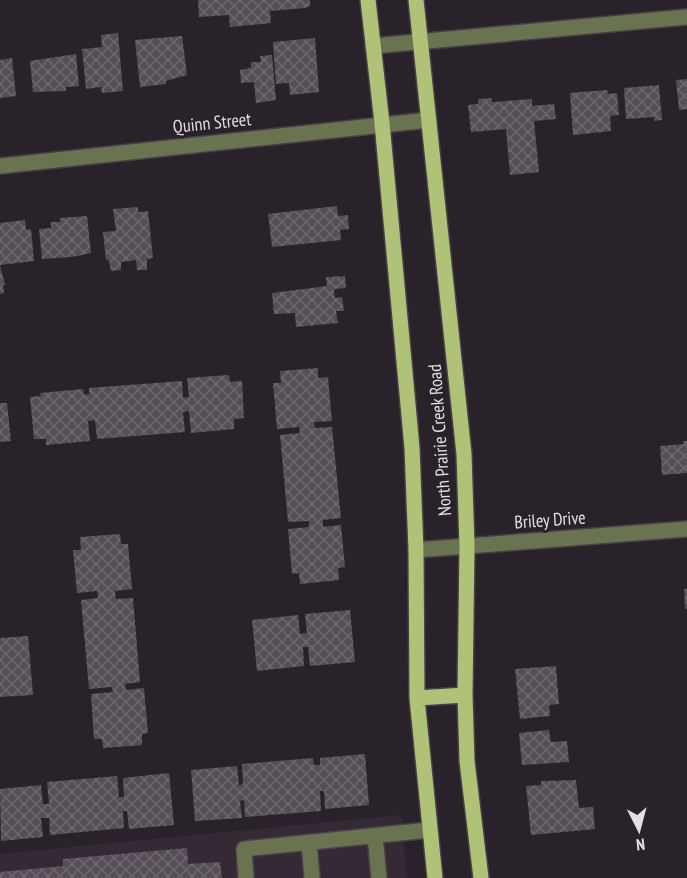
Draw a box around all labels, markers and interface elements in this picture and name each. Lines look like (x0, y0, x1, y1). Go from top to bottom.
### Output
street label: Quinn Street (172, 107, 252, 138)
street label: North Prairie Creek Road (423, 363, 456, 517)
street label: Briley Drive (514, 506, 586, 533)
north arrow (609, 800, 669, 860)
text: N (635, 835, 646, 855)

